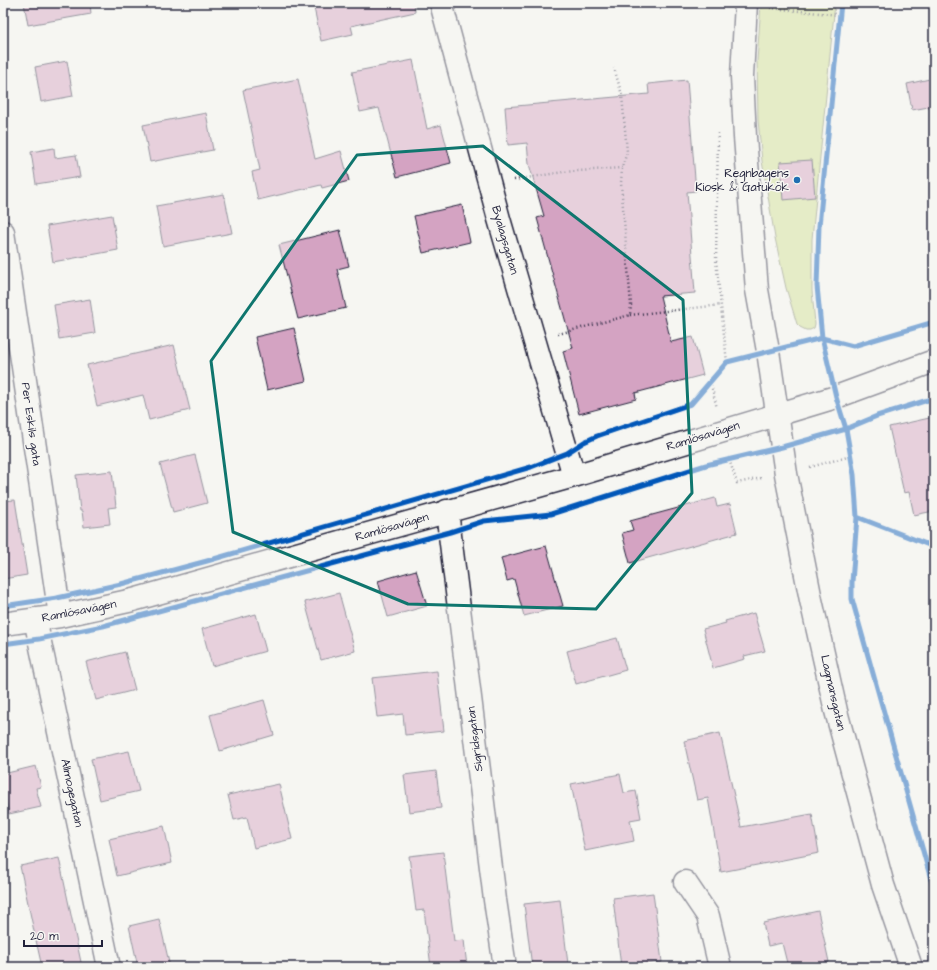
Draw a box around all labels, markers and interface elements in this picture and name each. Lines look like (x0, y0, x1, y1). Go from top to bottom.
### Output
place label: Regnbågens Kiosk & Gatukök (695, 165, 790, 196)
marker: Regnbågens Kiosk & Gatukök (792, 175, 802, 185)
street label: Byalagsgatan (486, 204, 523, 277)
street label: Per Eskils gata (16, 381, 45, 467)
street label: Ramlösavägen (664, 417, 742, 456)
street label: Ramlösavägen (353, 508, 431, 547)
street label: Ramlösavägen (40, 595, 118, 628)
street label: Lagmansgatan (815, 653, 850, 733)
street label: Sigridsgatan (463, 705, 488, 773)
street label: Allmogegatan (55, 757, 88, 829)
scale bar (24, 922, 102, 948)
text: 20 m (30, 928, 59, 945)

